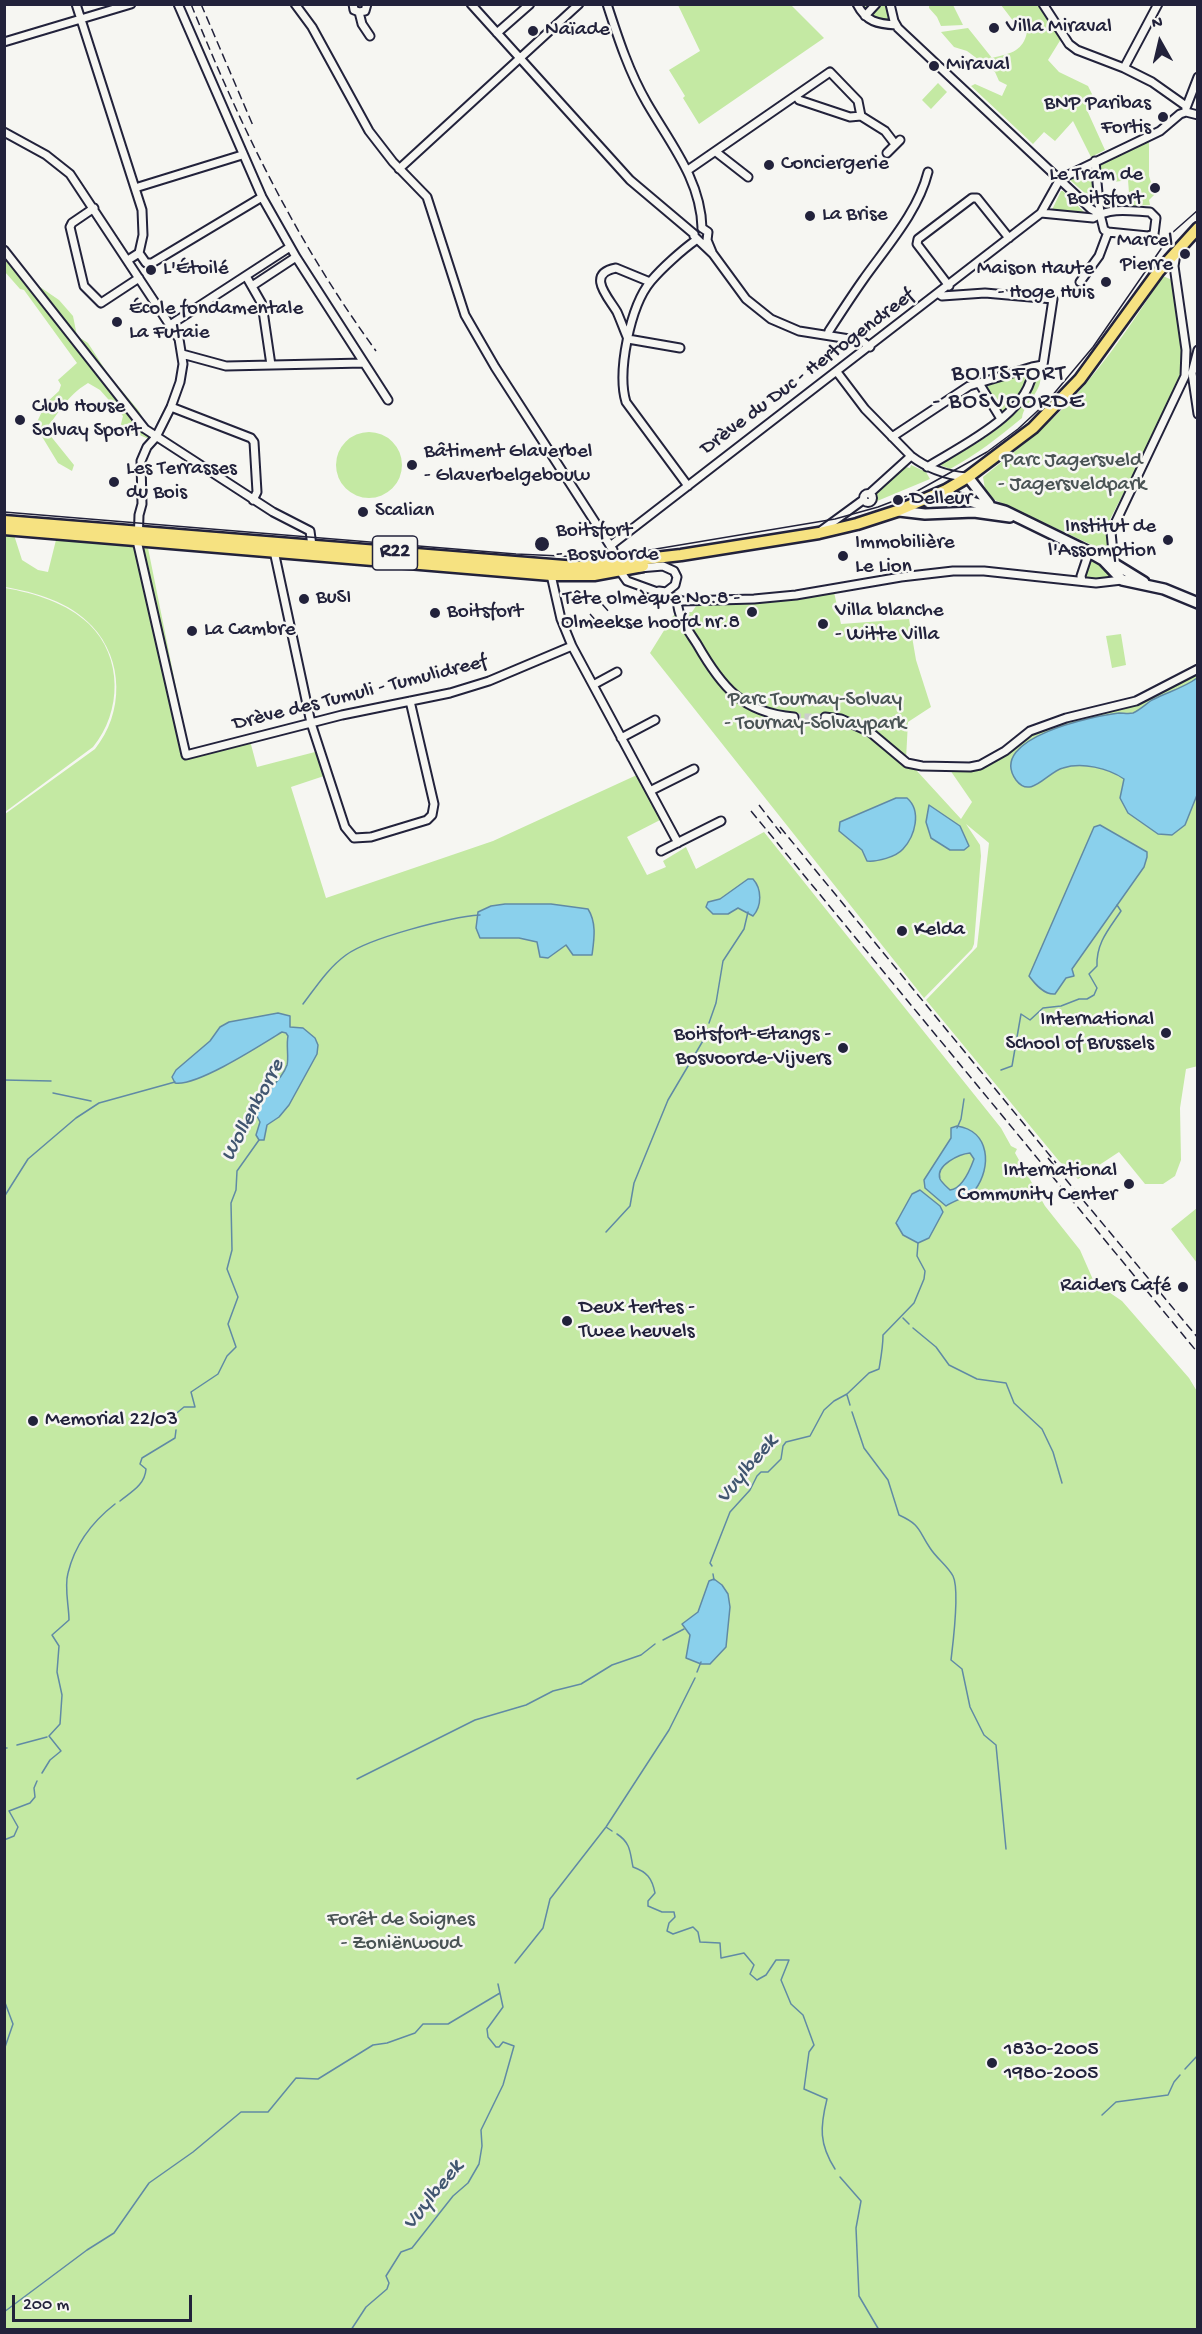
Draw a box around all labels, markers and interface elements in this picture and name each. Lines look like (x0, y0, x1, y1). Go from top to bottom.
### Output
north arrow (1130, 12, 1190, 72)
text: N (1151, 14, 1164, 34)
place label: Villa Miraval (1006, 15, 1112, 41)
place label: Naïade (545, 18, 610, 44)
marker: Villa Miraval (987, 21, 1001, 35)
marker: Naïade (526, 24, 540, 38)
place label: Miraval (946, 53, 1010, 79)
marker: Miraval (927, 59, 941, 73)
place label: BNP Paribas Fortis (1044, 92, 1151, 142)
marker: BNP Paribas Fortis (1156, 110, 1170, 124)
place label: Conciergerie (781, 152, 889, 178)
marker: Conciergerie (762, 158, 776, 172)
place label: Le Tram de Boitsfort (1049, 163, 1143, 213)
marker: Le Tram de Boitsfort (1148, 181, 1162, 195)
place label: La Brise (822, 203, 888, 229)
marker: La Brise (803, 209, 817, 223)
place label: Marcel Pierre (1117, 229, 1173, 279)
marker: Marcel Pierre (1178, 247, 1192, 261)
place label: L'Étoilé (163, 257, 229, 283)
place label: Maison Haute - Hoge Huis (977, 257, 1094, 307)
marker: L'Étoilé (144, 263, 158, 277)
marker: Maison Haute - Hoge Huis (1099, 275, 1113, 289)
street label: Drève du Duc - Hertogendreef (696, 284, 920, 462)
place label: École fondamentale La Futaie (129, 297, 303, 347)
marker: École fondamentale La Futaie (110, 315, 124, 329)
district label: BOITSFORT - BOSVOORDE (933, 361, 1085, 417)
place label: Club House Solvay Sport (32, 395, 140, 445)
marker: Club House Solvay Sport (13, 413, 27, 427)
place label: Bâtiment Glaverbel - Glaverbelgebouw (424, 440, 592, 490)
park label: Parc Jagersveld - Jagersveldpark (998, 449, 1146, 499)
place label: Les Terrasses du Bois (126, 457, 237, 507)
marker: Bâtiment Glaverbel - Glaverbelgebouw (405, 458, 419, 472)
marker: Les Terrasses du Bois (107, 475, 121, 489)
place label: Delleur (910, 487, 972, 513)
marker: Delleur (891, 493, 905, 507)
place label: Scalian (375, 499, 434, 525)
marker: Scalian (356, 505, 370, 519)
place label: Institut de l'Assomption (1048, 515, 1156, 565)
place label: Boitsfort - Bosvoorde (556, 519, 659, 569)
place label: Immobilière Le Lion (855, 531, 955, 581)
marker: Institut de l'Assomption (1161, 533, 1175, 547)
marker: Boitsfort - Bosvoorde (533, 535, 551, 553)
road number: R22 (372, 536, 418, 570)
marker: Immobilière Le Lion (836, 549, 850, 563)
place label: BuSI (316, 586, 351, 612)
place label: Tête olmèque No.8 - Olmeekse hoofd nr.8 (561, 587, 740, 637)
marker: BuSI (297, 592, 311, 606)
place label: Villa blanche - Witte Villa (835, 599, 944, 649)
place label: Boitsfort (447, 600, 523, 626)
marker: Tête olmèque No.8 - Olmeekse hoofd nr.8 (745, 605, 759, 619)
marker: Boitsfort (428, 606, 442, 620)
marker: Villa blanche - Witte Villa (816, 617, 830, 631)
place label: La Cambre (204, 618, 296, 644)
marker: La Cambre (185, 624, 199, 638)
street label: Drève des Tumuli - Tumulidreef (230, 650, 490, 738)
park label: Parc Tournay-Solvay - Tournay-Solvaypark (724, 688, 906, 738)
place label: Kelda (914, 918, 965, 944)
marker: Kelda (895, 924, 909, 938)
place label: International School of Brussels (1005, 1008, 1154, 1058)
place label: Boitsfort-Etangs - Bosvoorde-Vijvers (674, 1023, 831, 1073)
marker: International School of Brussels (1159, 1026, 1173, 1040)
marker: Boitsfort-Etangs - Bosvoorde-Vijvers (836, 1041, 850, 1055)
water label: Wollenborre (216, 1056, 292, 1166)
place label: International Community Center (958, 1159, 1117, 1209)
marker: International Community Center (1122, 1177, 1136, 1191)
place label: Raiders Café (1060, 1274, 1171, 1300)
marker: Raiders Café (1176, 1280, 1190, 1294)
place label: Deux tertes - Twee heuvels (579, 1296, 695, 1346)
marker: Deux tertes - Twee heuvels (560, 1314, 574, 1328)
place label: Memorial 22/03 (45, 1408, 178, 1434)
marker: Memorial 22/03 (26, 1414, 40, 1428)
water label: Vuylbeek (711, 1430, 785, 1510)
park label: Forêt de Soignes - Zoniënwoud (327, 1908, 475, 1958)
place label: 1830-2005 1980-2005 (1004, 2038, 1099, 2088)
marker: 1830-2005 1980-2005 (985, 2056, 999, 2070)
water label: Vuylbeek (398, 2156, 470, 2236)
scale bar (15, 2283, 195, 2321)
text: 200 m (23, 2295, 69, 2316)

